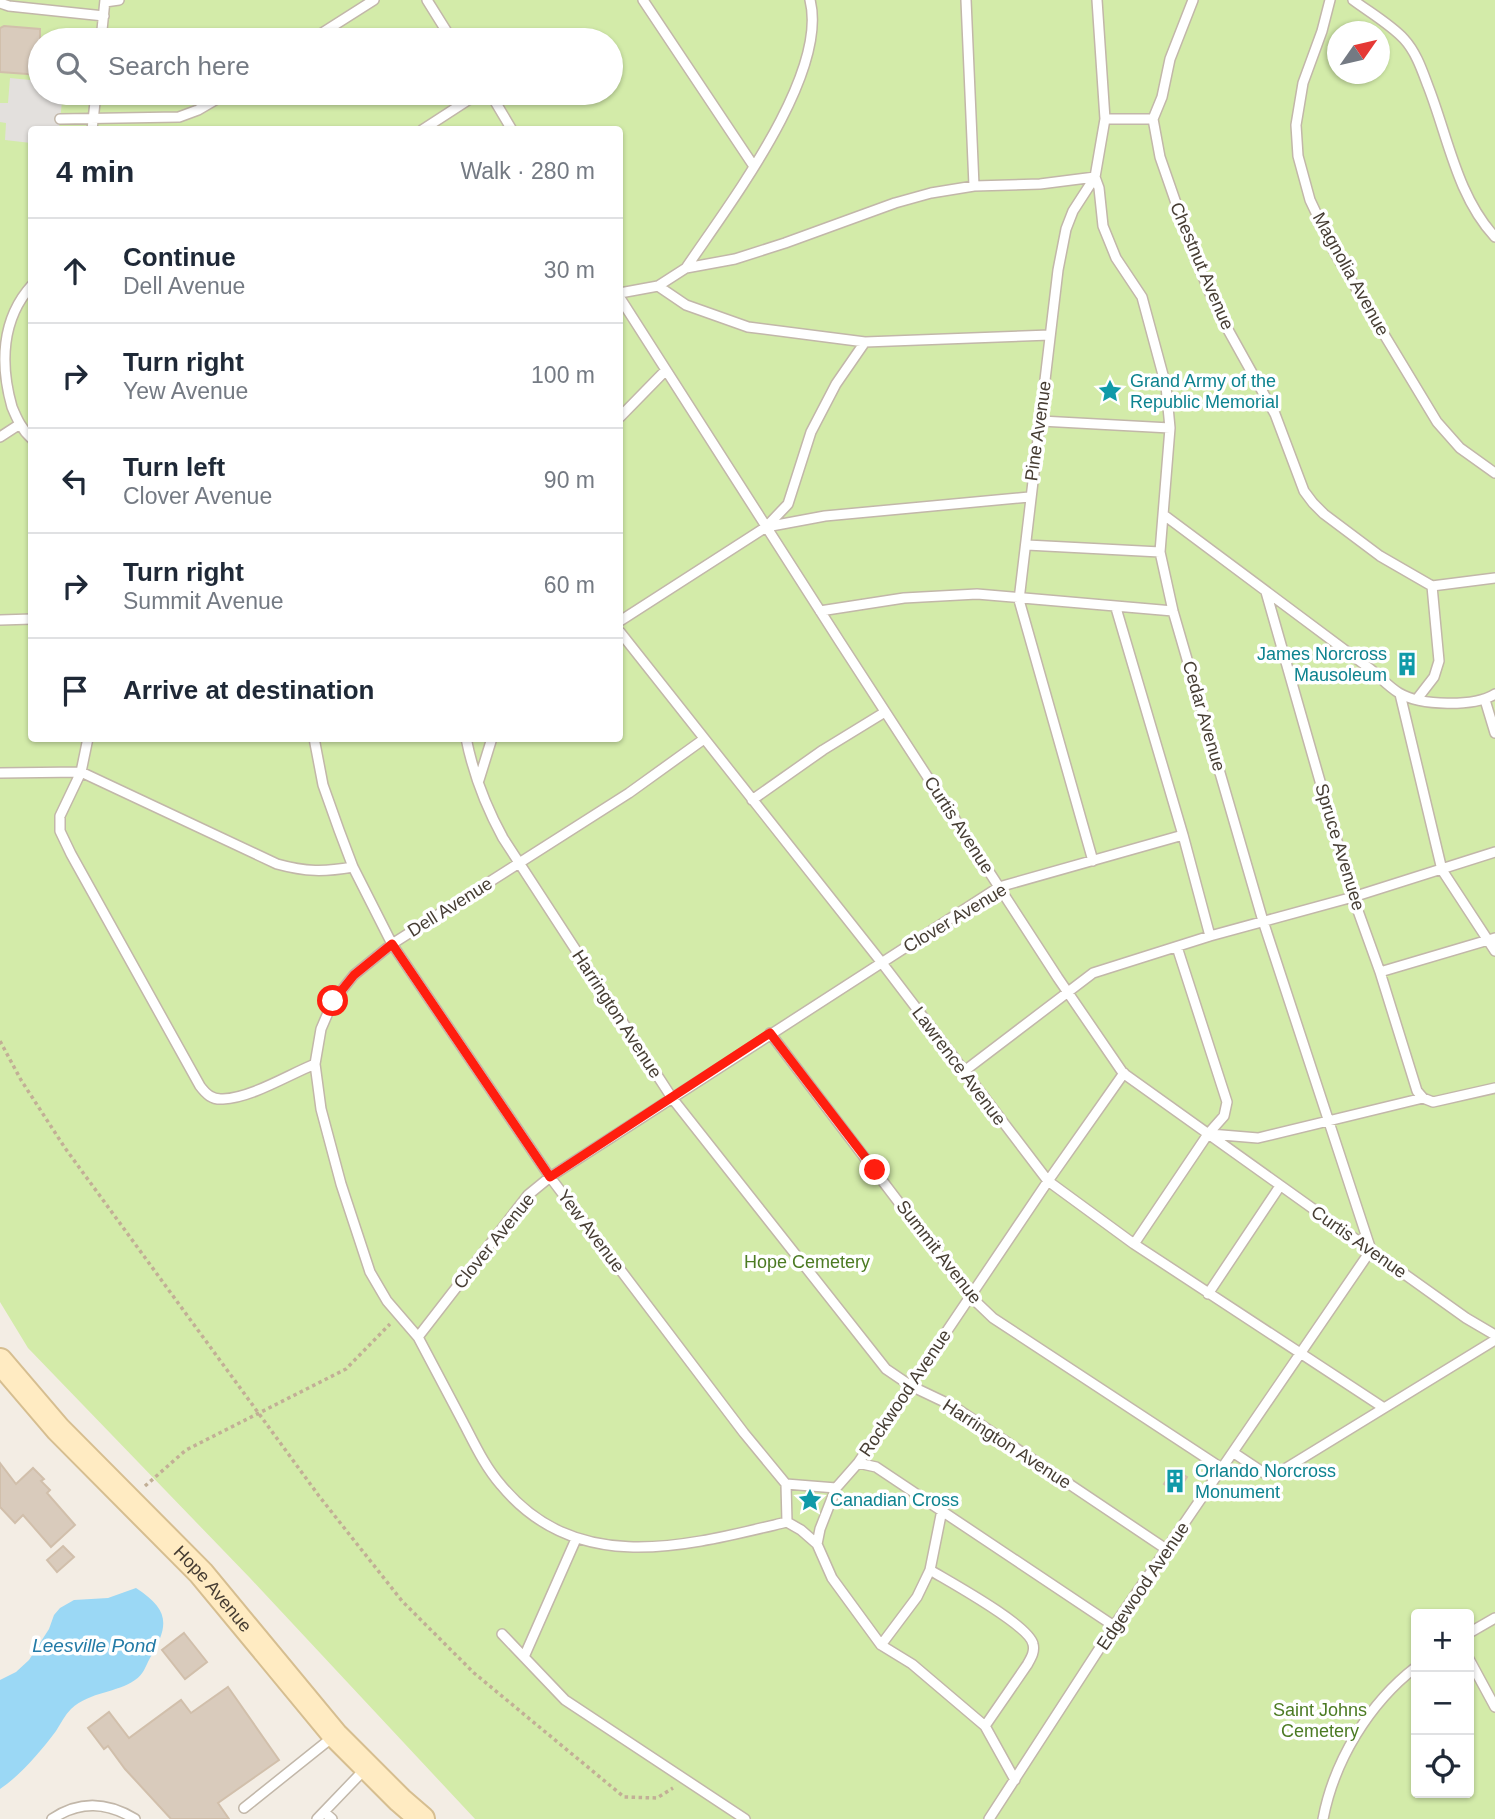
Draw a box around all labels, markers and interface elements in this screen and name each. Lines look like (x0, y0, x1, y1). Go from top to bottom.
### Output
north arrow (1327, 21, 1390, 84)
search box (28, 28, 623, 105)
icon: search (52, 48, 90, 86)
text: Search here (108, 51, 250, 81)
text: 4 min (56, 155, 134, 188)
text: Walk · 280 m (460, 158, 595, 184)
street label: Chestnut Avenue (1166, 199, 1238, 333)
street label: Magnolia Avenue (1309, 209, 1393, 339)
text: Continue (123, 242, 236, 272)
icon: ahead (56, 252, 94, 290)
text: 30 m (544, 257, 595, 283)
text: Dell Avenue (123, 273, 245, 299)
text: Turn right (123, 347, 244, 377)
icon: right (56, 357, 94, 395)
text: 100 m (531, 362, 595, 388)
place label: Grand Army of the Republic Memorial (1130, 371, 1279, 412)
place icon: Grand Army of the Republic Memorial (1096, 377, 1124, 405)
text: Yew Avenue (123, 378, 248, 404)
street label: Pine Avenue (1021, 380, 1055, 482)
text: Turn left (123, 452, 225, 482)
icon: left (56, 462, 94, 500)
text: 90 m (544, 467, 595, 493)
text: Clover Avenue (123, 483, 272, 509)
text: Turn right (123, 557, 244, 587)
icon: right (56, 567, 94, 605)
text: 60 m (544, 572, 595, 598)
text: Summit Avenue (123, 588, 284, 614)
place label: James Norcross Mausoleum (1257, 644, 1387, 685)
building icon: James Norcross Mausoleum (1393, 650, 1421, 678)
street label: Cedar Avenue (1179, 659, 1229, 773)
icon: arrive (56, 672, 94, 710)
text: Arrive at destination (123, 675, 374, 705)
street label: Curtis Avenue (920, 773, 998, 877)
street label: Spruce Avenuee (1311, 781, 1369, 913)
street label: Dell Avenue (404, 873, 496, 941)
street label: Clover Avenue (900, 879, 1010, 957)
street label: Harrington Avenue (568, 946, 666, 1082)
route start (317, 985, 348, 1016)
street label: Lawrence Avenue (908, 1003, 1010, 1129)
route end (859, 1154, 890, 1185)
street label: Yew Avenue (553, 1186, 629, 1276)
street label: Clover Avenue (449, 1189, 539, 1293)
street label: Summit Avenue (892, 1196, 986, 1308)
street label: Curtis Avenue (1307, 1202, 1411, 1282)
park label: Hope Cemetery (744, 1252, 870, 1272)
street label: Rockwood Avenue (855, 1326, 955, 1460)
street label: Harrington Avenue (939, 1395, 1075, 1493)
place label: Orlando Norcross Monument (1195, 1461, 1336, 1502)
building icon: Orlando Norcross Monument (1161, 1467, 1189, 1495)
place icon: Canadian Cross (796, 1486, 824, 1514)
place label: Canadian Cross (830, 1490, 959, 1510)
street label: Edgewood Avenue (1093, 1518, 1193, 1654)
street label: Hope Avenue (170, 1542, 256, 1636)
map controls (1411, 1609, 1474, 1798)
button: + (1411, 1609, 1474, 1672)
water label: Leesville Pond (32, 1635, 157, 1656)
button: − (1411, 1672, 1474, 1735)
park label: Saint Johns Cemetery (1273, 1700, 1367, 1741)
button: locate (1411, 1735, 1474, 1798)

